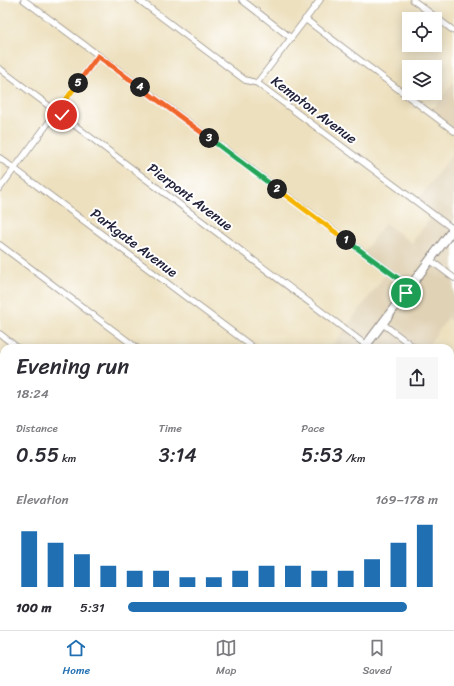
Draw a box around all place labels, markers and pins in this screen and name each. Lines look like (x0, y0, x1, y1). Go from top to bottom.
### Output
pin: 5 (68, 73, 88, 93)
pin: 4 (130, 77, 150, 97)
pin (45, 98, 79, 132)
pin: 3 (199, 128, 219, 148)
pin: 2 (267, 179, 287, 199)
pin: 1 (336, 230, 356, 250)
pin (389, 276, 423, 310)

